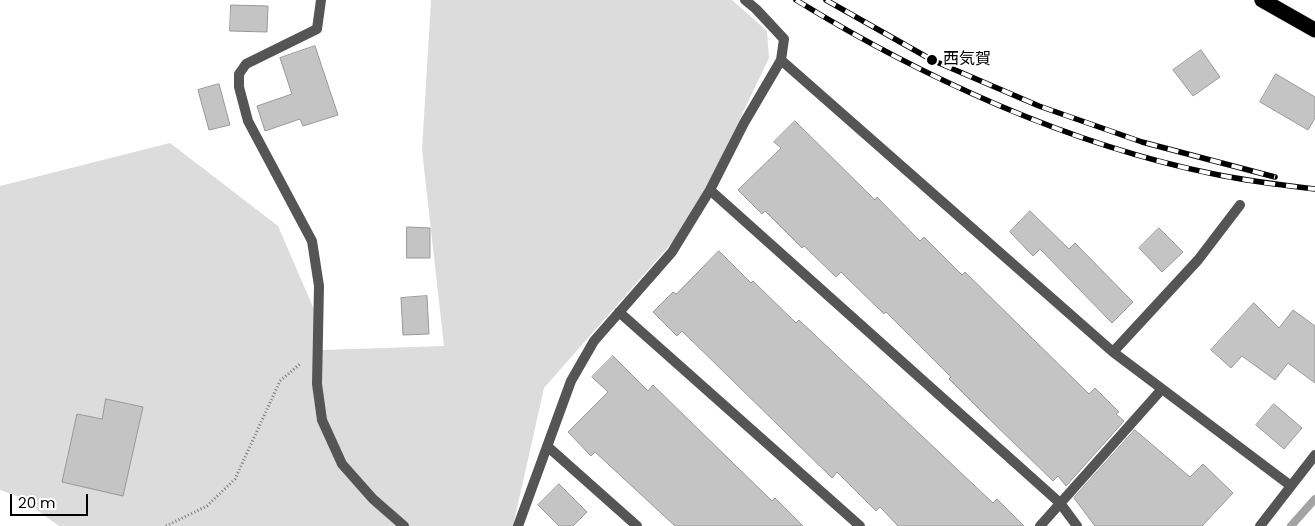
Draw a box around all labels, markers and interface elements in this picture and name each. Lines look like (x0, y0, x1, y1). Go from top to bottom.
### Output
place label: 西気賀 (943, 50, 991, 70)
marker: 西気賀 (925, 53, 939, 67)
scale bar (12, 484, 90, 516)
text: 20 m (18, 492, 56, 513)

